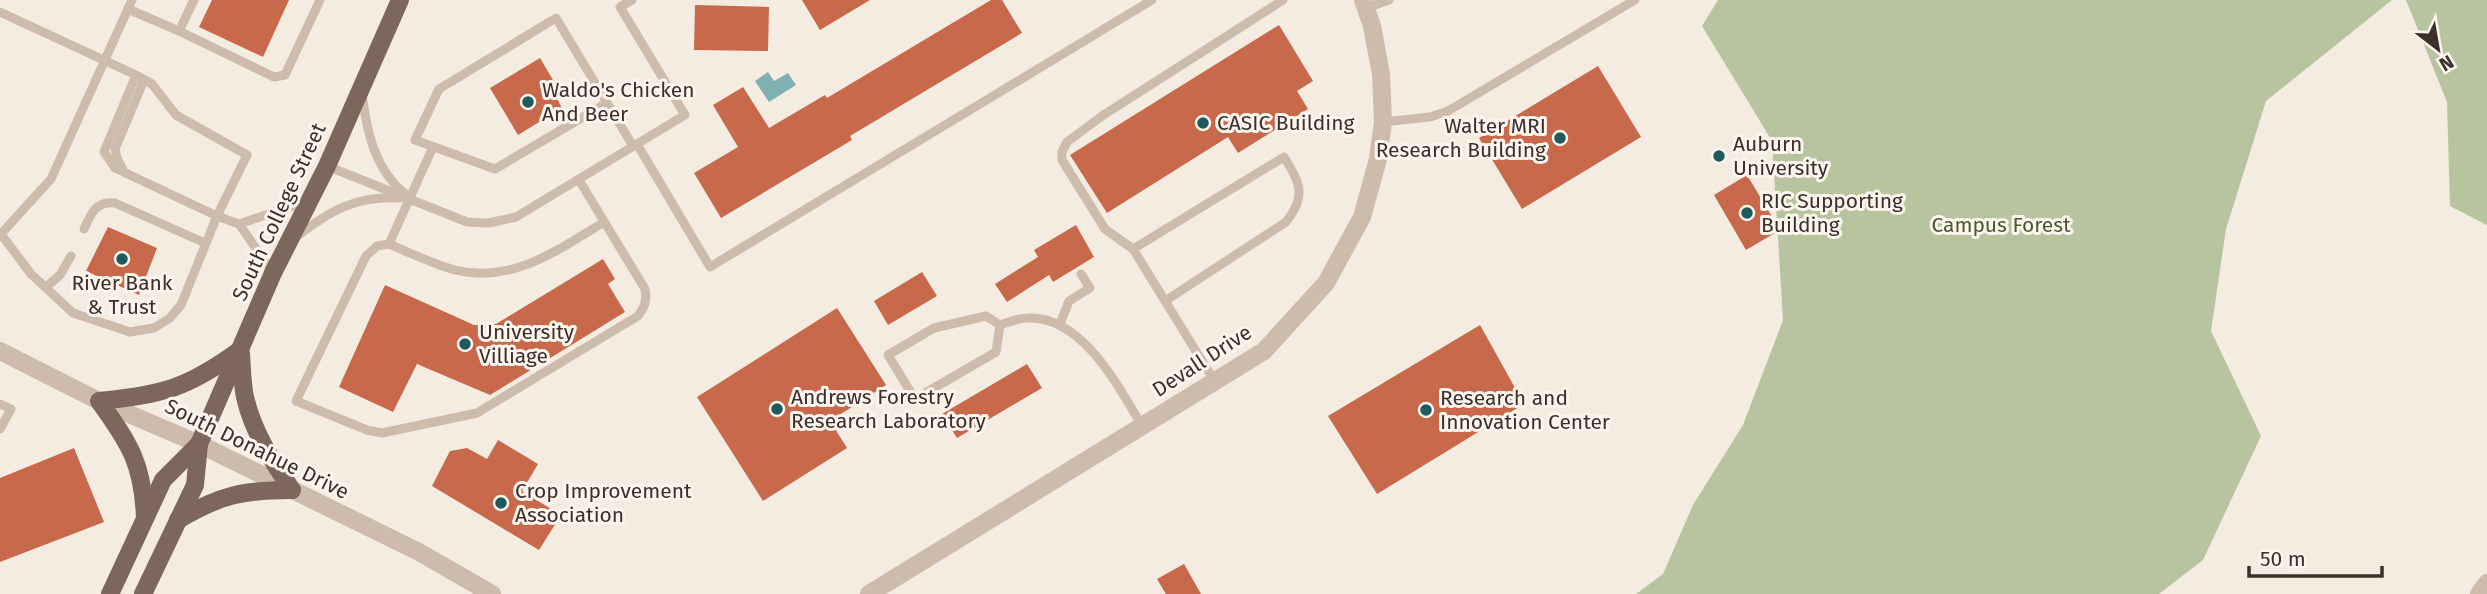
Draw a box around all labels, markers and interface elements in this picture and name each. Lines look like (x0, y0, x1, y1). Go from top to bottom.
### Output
north arrow (2403, 14, 2473, 84)
text: N (2435, 50, 2458, 76)
place label: Waldo's Chicken And Beer (542, 77, 694, 127)
marker: Waldo's Chicken And Beer (520, 94, 536, 110)
place label: CASIC Building (1217, 110, 1355, 136)
place label: Walter MRI Research Building (1376, 113, 1546, 163)
marker: CASIC Building (1195, 115, 1211, 131)
street label: South College Street (226, 119, 332, 305)
marker: Walter MRI Research Building (1552, 130, 1568, 146)
place label: Auburn University (1733, 131, 1829, 181)
marker: Auburn University (1711, 148, 1727, 164)
place label: RIC Supporting Building (1761, 188, 1903, 238)
marker: RIC Supporting Building (1739, 205, 1755, 221)
park label: Campus Forest (1931, 212, 2071, 238)
marker: River Bank & Trust (114, 251, 130, 267)
place label: River Bank & Trust (71, 270, 173, 320)
place label: University Villiage (479, 319, 575, 369)
street label: Devall Drive (1147, 319, 1257, 403)
marker: University Villiage (457, 336, 473, 352)
place label: Andrews Forestry Research Laboratory (791, 384, 987, 434)
place label: Research and Innovation Center (1440, 385, 1610, 435)
street label: South Donahue Drive (161, 393, 353, 505)
marker: Andrews Forestry Research Laboratory (769, 401, 785, 417)
marker: Research and Innovation Center (1418, 402, 1434, 418)
place label: Crop Improvement Association (515, 478, 692, 528)
marker: Crop Improvement Association (493, 495, 509, 511)
scale bar (2249, 534, 2382, 578)
text: 50 m (2260, 546, 2306, 572)

